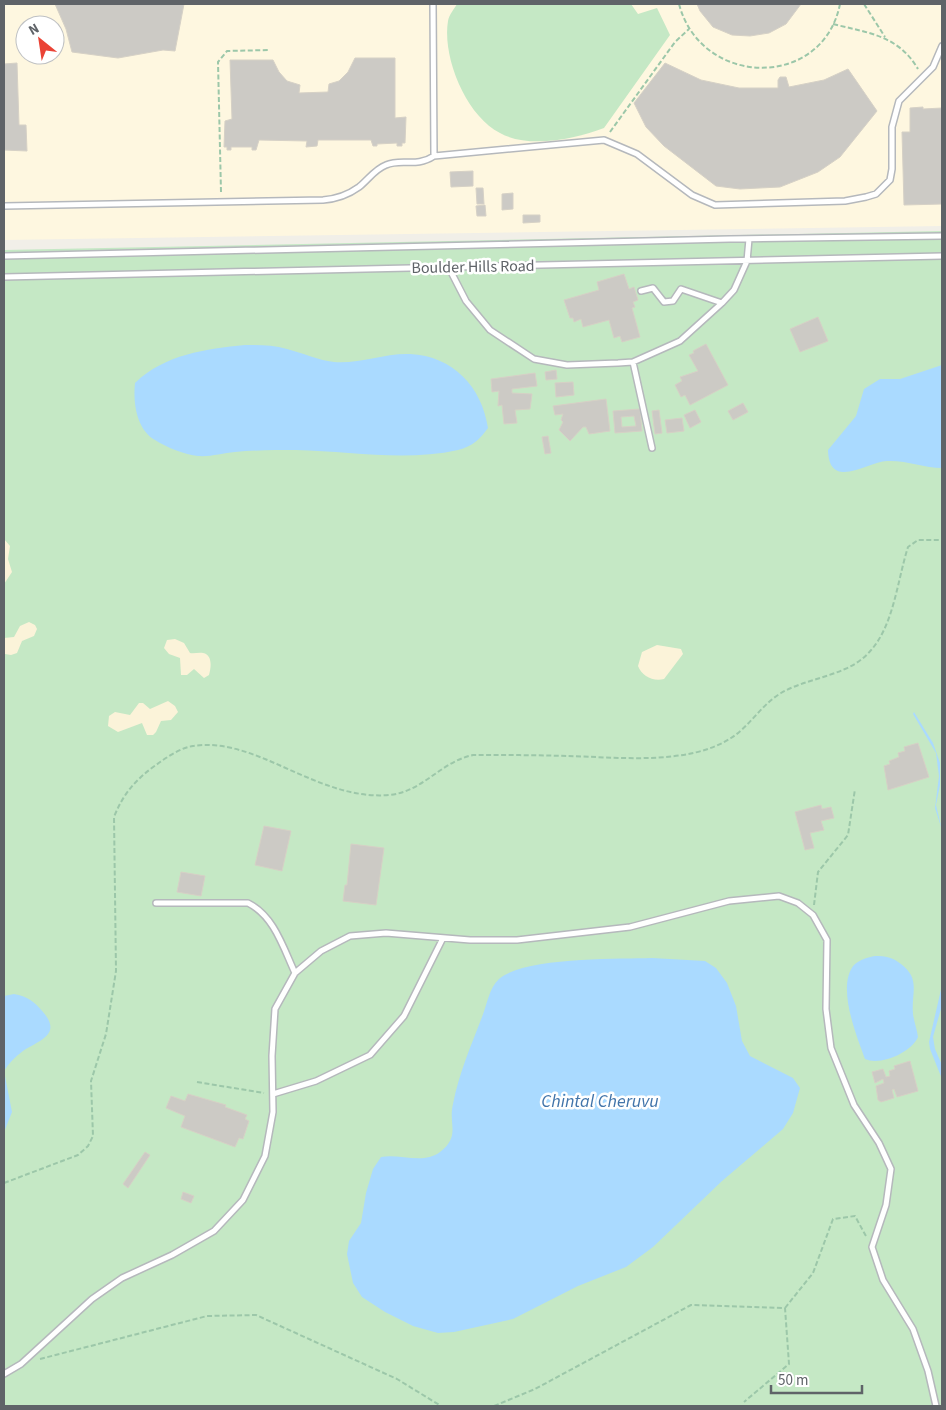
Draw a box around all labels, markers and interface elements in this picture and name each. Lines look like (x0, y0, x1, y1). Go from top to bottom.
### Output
north arrow (15, 15, 65, 65)
text: N (25, 19, 43, 41)
street label: Boulder Hills Road (411, 255, 535, 279)
water label: Chintal Cheruvu (541, 1089, 659, 1114)
scale bar (771, 1362, 862, 1394)
text: 50 m (778, 1370, 808, 1391)

